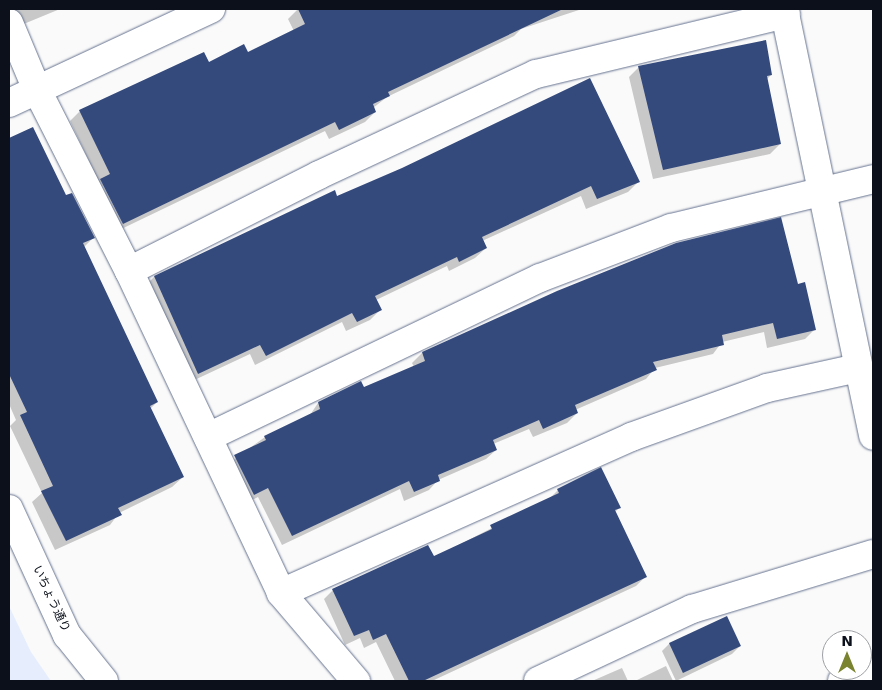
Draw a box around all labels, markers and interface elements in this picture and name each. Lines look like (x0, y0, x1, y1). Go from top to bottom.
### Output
street label: いちょう通り (29, 563, 73, 635)
north arrow (822, 630, 872, 680)
text: N (841, 633, 853, 649)

